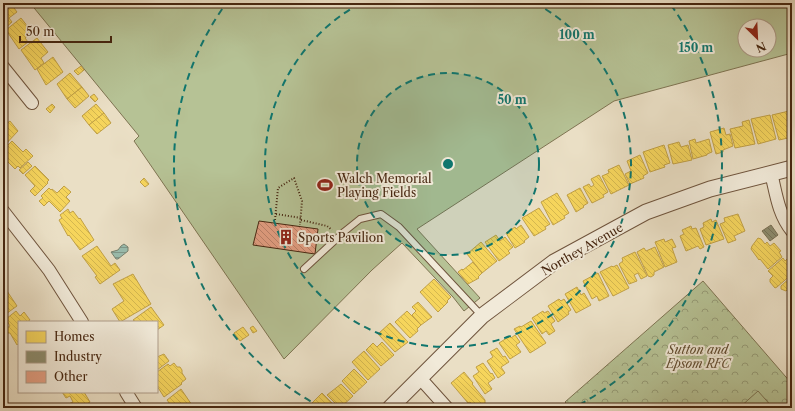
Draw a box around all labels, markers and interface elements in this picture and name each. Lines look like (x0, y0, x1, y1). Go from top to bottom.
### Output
scale bar (20, 18, 111, 44)
north arrow (737, 18, 777, 58)
text: 50 m (26, 24, 55, 39)
text: 100 m (559, 27, 595, 42)
text: N (753, 39, 768, 56)
text: 150 m (679, 40, 713, 55)
text: 50 m (497, 92, 527, 107)
centre of rings (441, 157, 455, 171)
place label: Walch Memorial Playing Fields (336, 171, 432, 200)
sports icon: Walch Memorial Playing Fields (316, 176, 334, 194)
street label: Northey Avenue (538, 219, 626, 278)
building icon: Sports Pavilion (277, 228, 295, 246)
place label: Sports Pavilion (298, 230, 384, 245)
legend (18, 321, 158, 393)
text: Homes (54, 329, 94, 344)
park label: Sutton and Epsom RFC (665, 342, 732, 371)
text: Industry (54, 349, 102, 364)
text: Other (54, 369, 88, 384)

